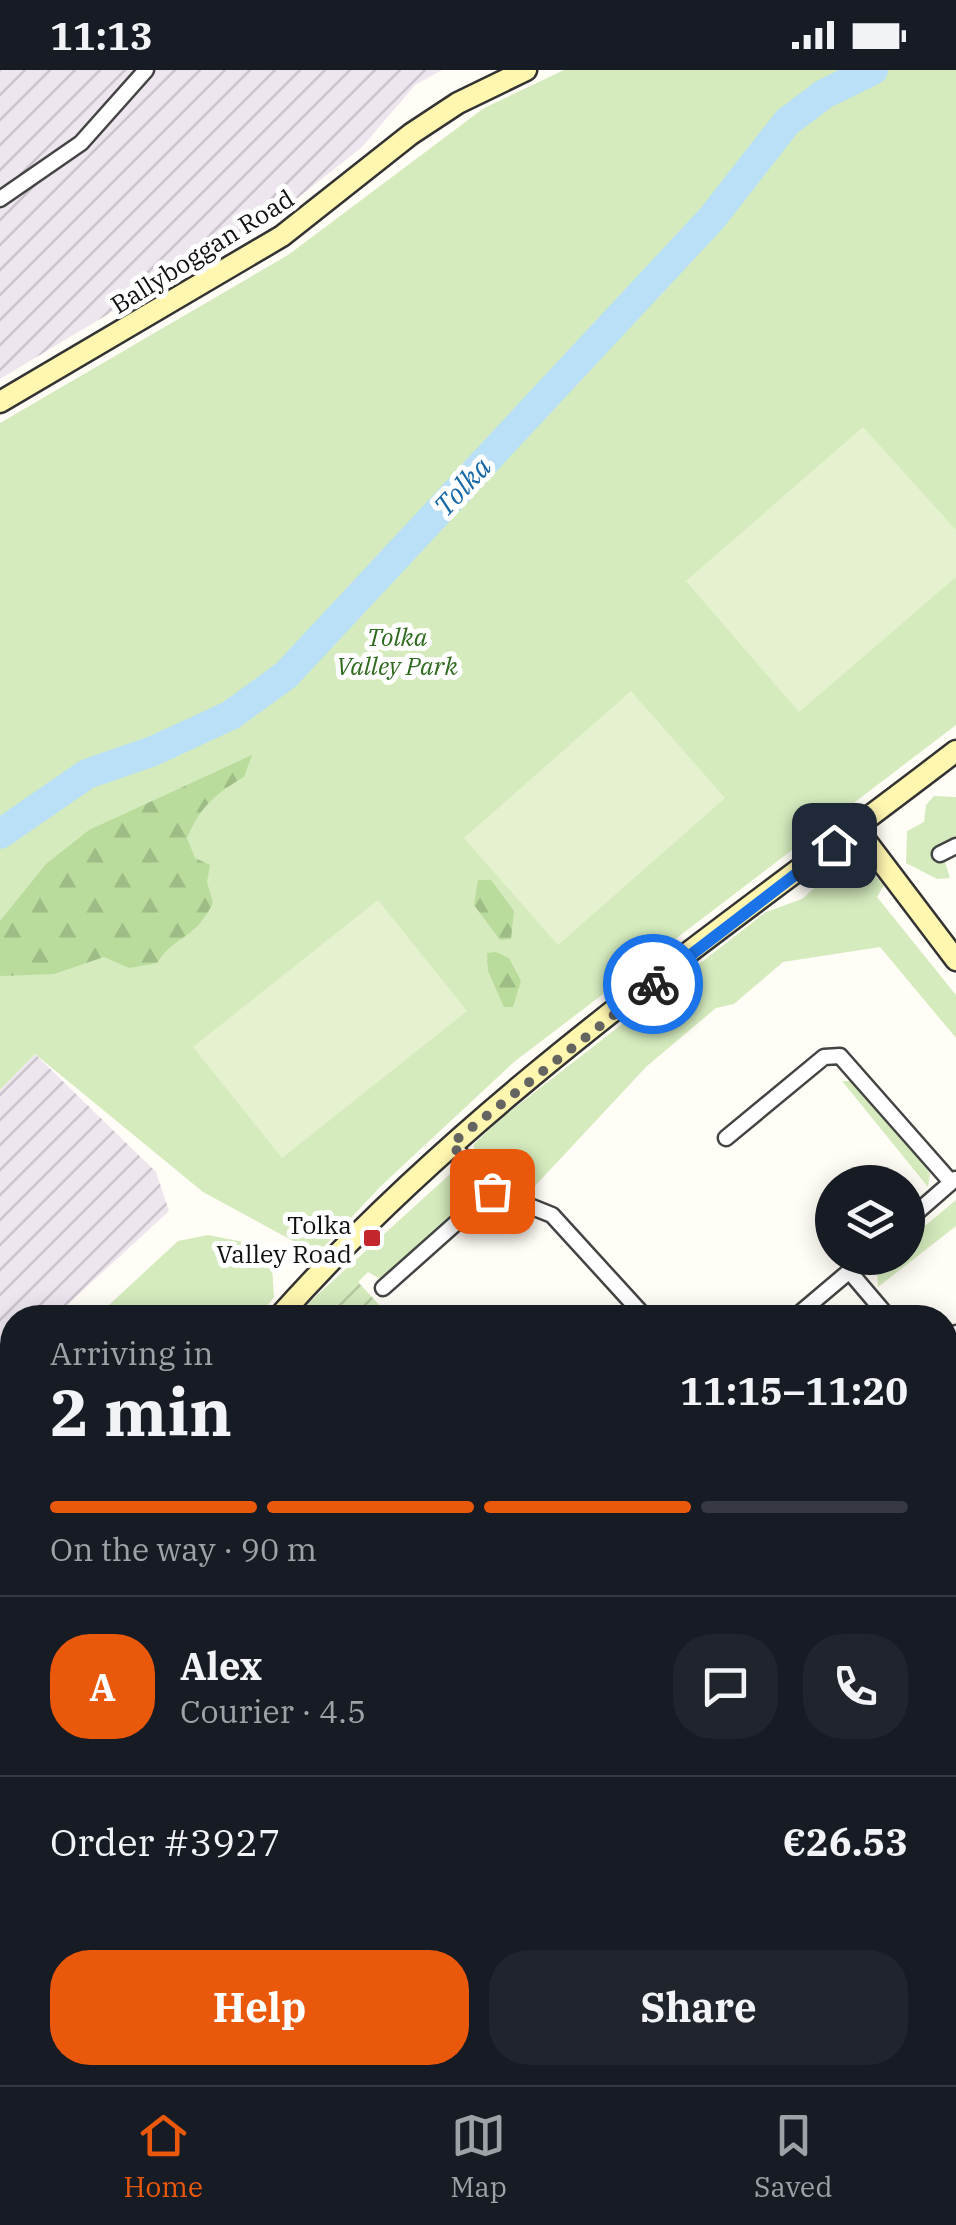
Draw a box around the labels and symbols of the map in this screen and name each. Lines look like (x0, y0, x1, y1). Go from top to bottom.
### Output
street label: Ballyboggan Road (104, 181, 300, 321)
water label: Tolka (425, 449, 499, 523)
park label: Tolka Valley Park (336, 620, 458, 682)
pin (792, 803, 877, 888)
courier (603, 934, 703, 1034)
pin (450, 1149, 535, 1234)
place label: Tolka Valley Road (216, 1208, 352, 1270)
marker: Tolka Valley Road (361, 1227, 383, 1249)

